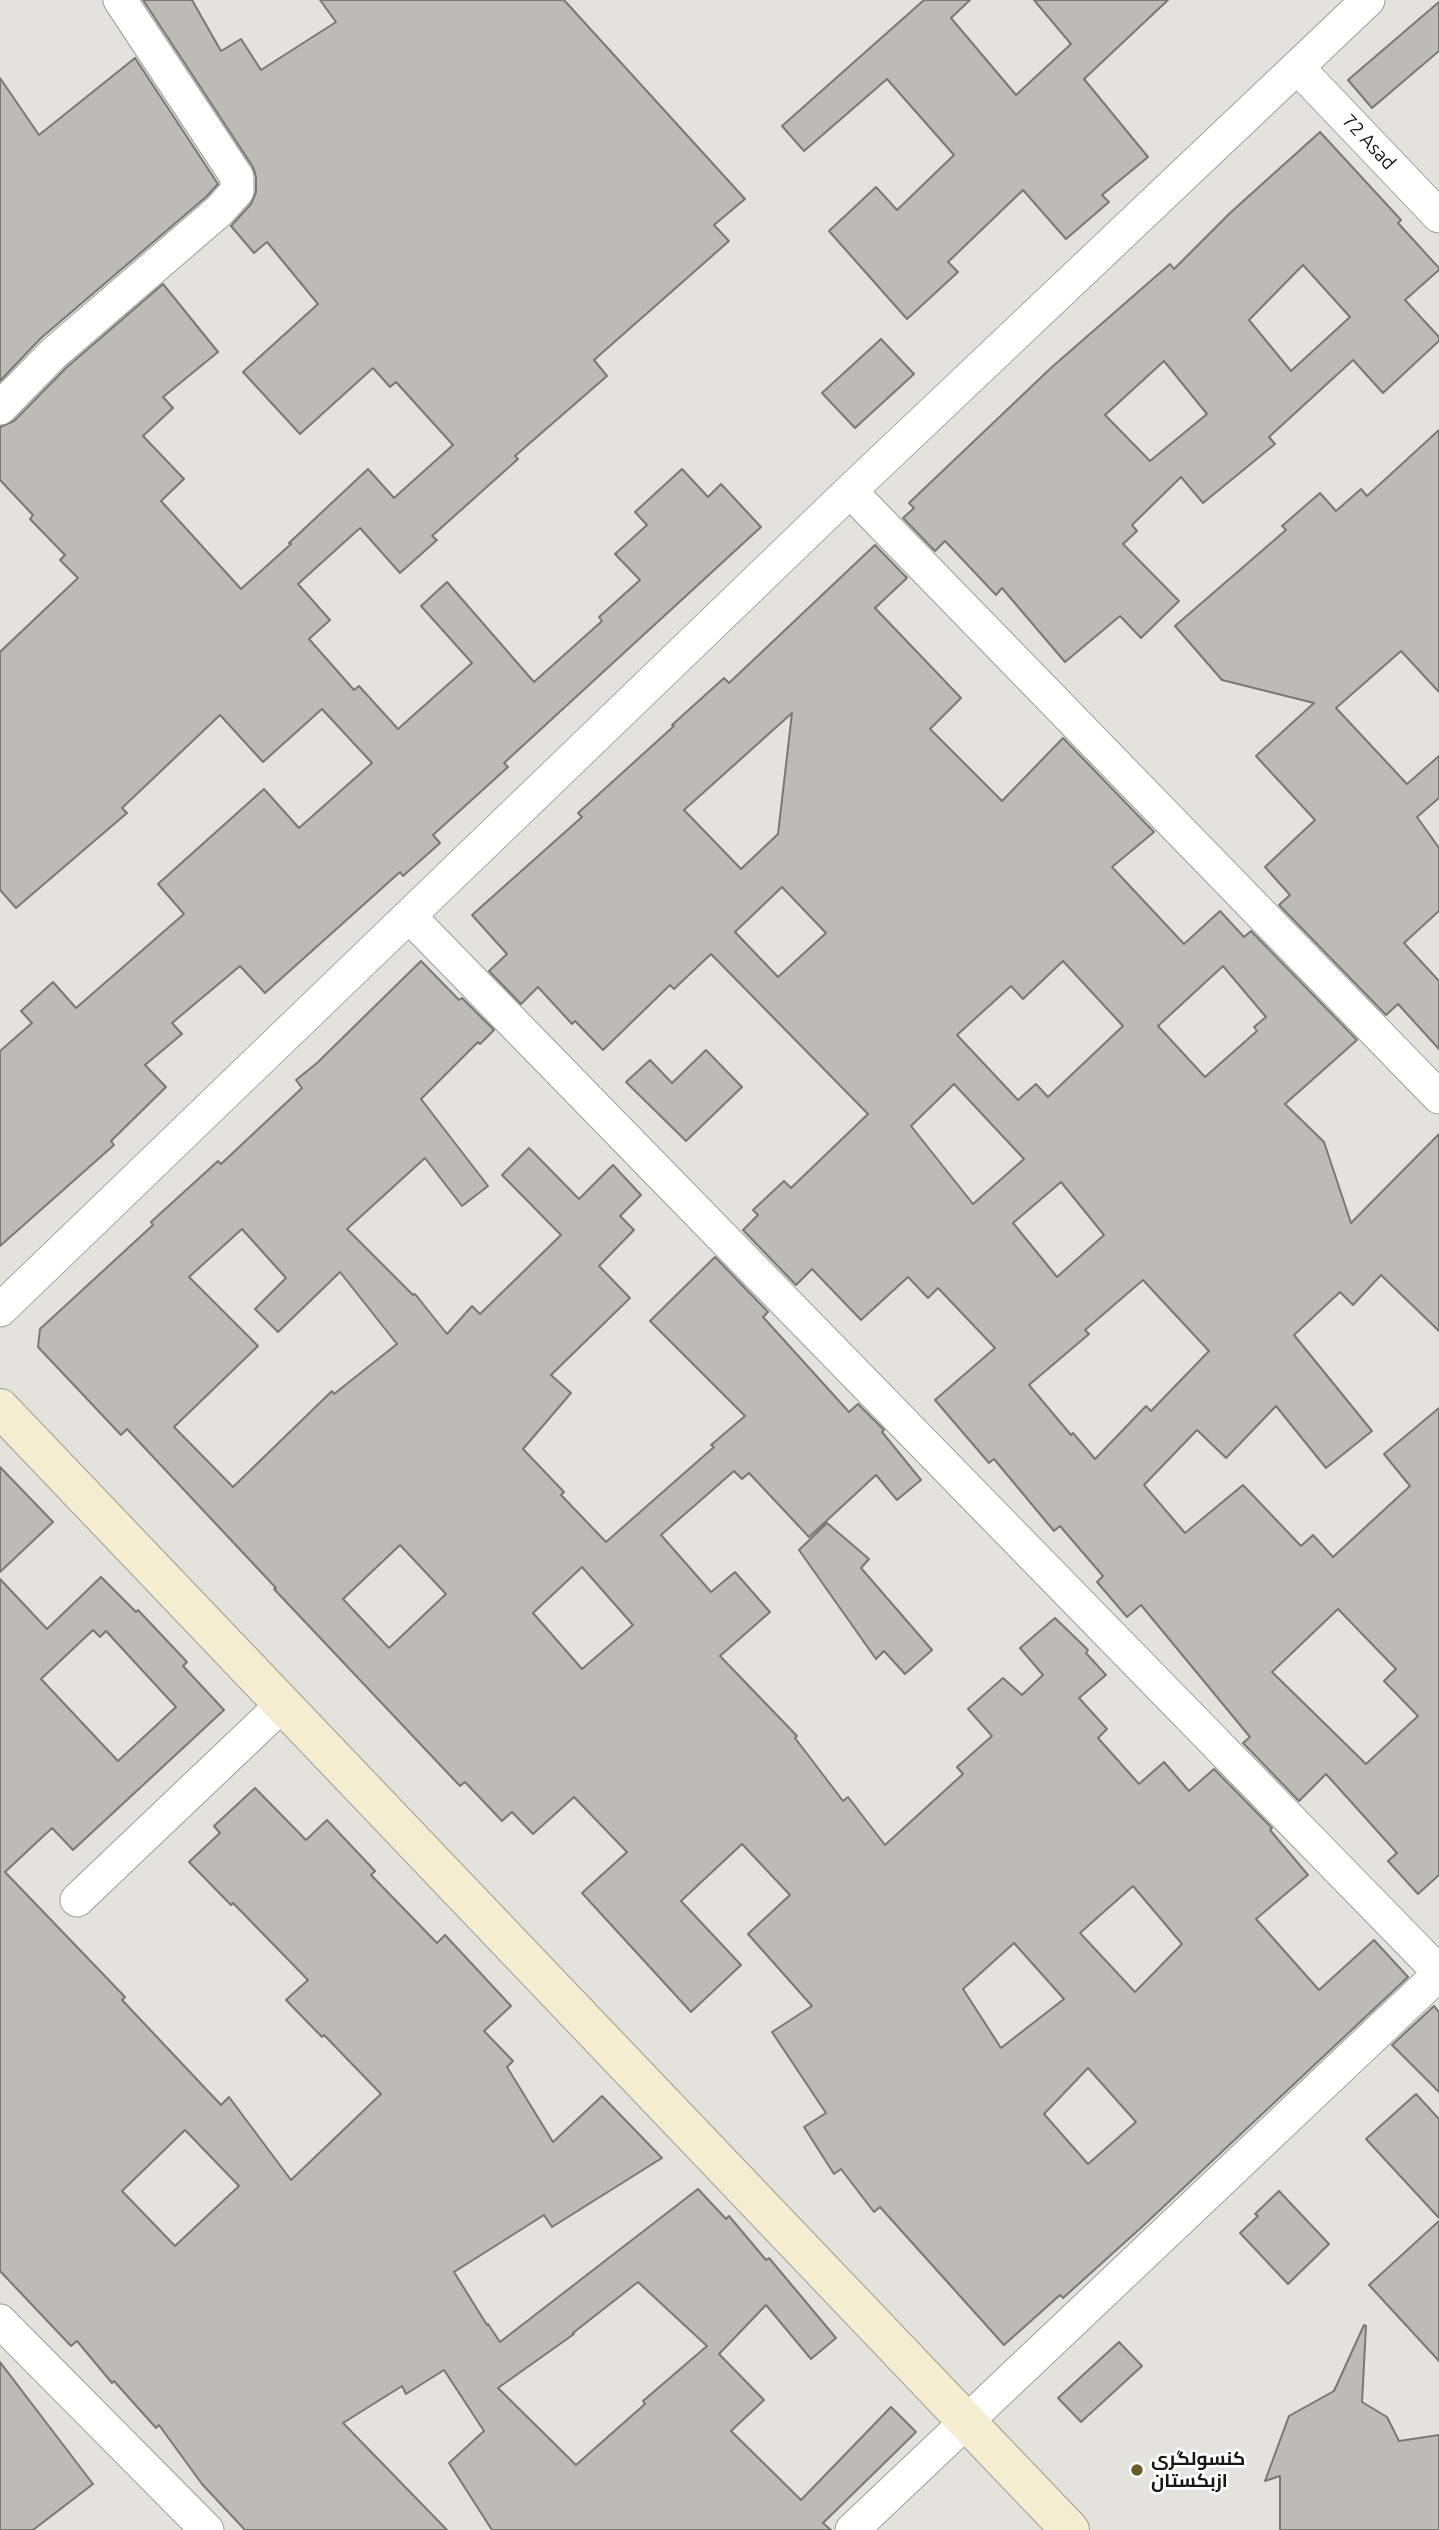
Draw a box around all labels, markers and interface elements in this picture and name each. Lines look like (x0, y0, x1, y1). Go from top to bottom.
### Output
street label: 72 Asad (1338, 110, 1400, 174)
place label: کنسولگری ازبکستان (1151, 2448, 1245, 2492)
marker: کنسولگری ازبکستان (1129, 2462, 1145, 2478)

